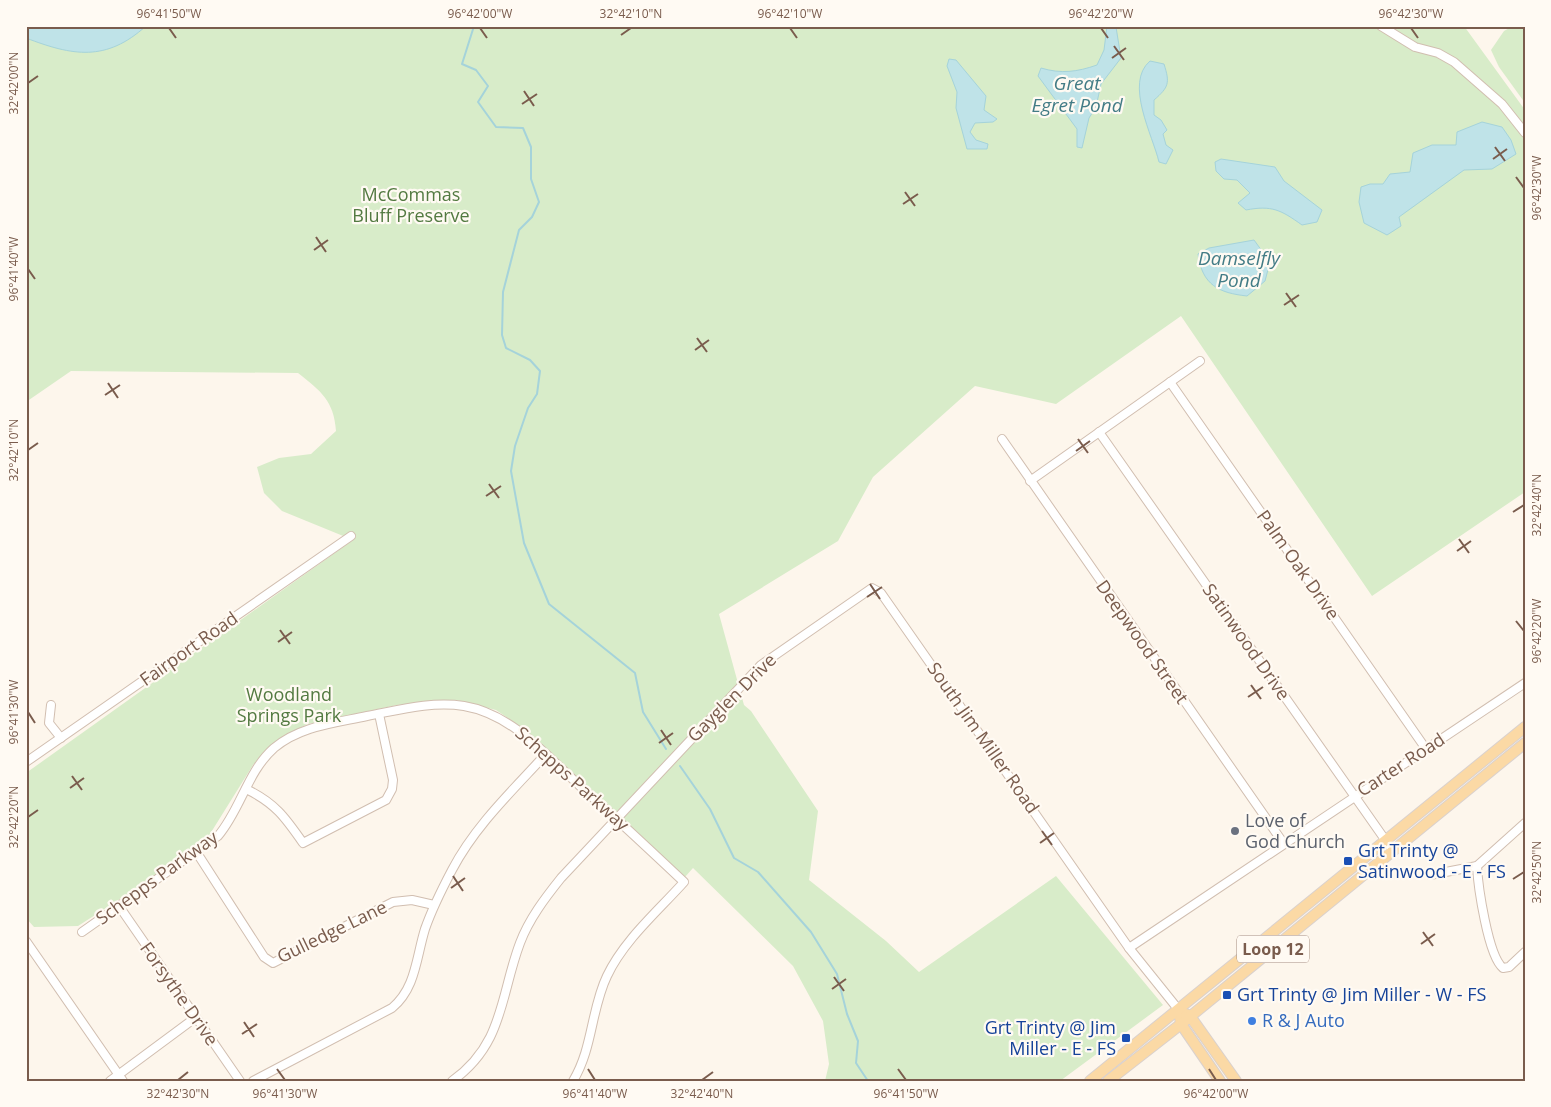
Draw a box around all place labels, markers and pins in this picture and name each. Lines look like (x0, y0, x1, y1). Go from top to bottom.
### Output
place label: Love of God Church (1245, 808, 1345, 853)
marker: Love of God Church (1229, 825, 1241, 837)
place label: Grt Trinty @ Satinwood - E - FS (1358, 838, 1506, 883)
marker: Grt Trinty @ Satinwood - E - FS (1342, 855, 1354, 867)
place label: Grt Trinty @ Jim Miller - W - FS (1237, 982, 1487, 1006)
marker: Grt Trinty @ Jim Miller - W - FS (1221, 989, 1233, 1001)
place label: R & J Auto (1262, 1008, 1345, 1032)
place label: Grt Trinty @ Jim Miller - E - FS (985, 1015, 1116, 1060)
marker: R & J Auto (1246, 1015, 1258, 1027)
marker: Grt Trinty @ Jim Miller - E - FS (1120, 1032, 1132, 1044)

